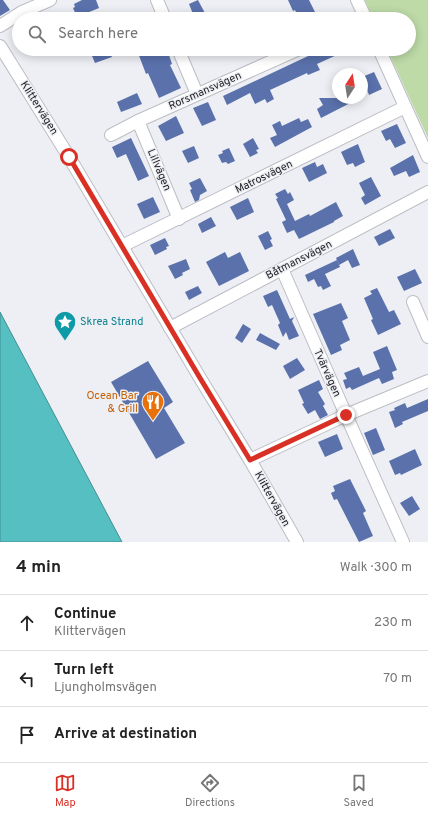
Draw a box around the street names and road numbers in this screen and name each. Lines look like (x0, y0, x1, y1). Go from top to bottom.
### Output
street label: Rorsmansvägen (166, 69, 244, 113)
street label: Klittervägen (17, 78, 61, 138)
street label: Lillvägen (144, 147, 174, 193)
street label: Matrosvägen (233, 157, 295, 197)
street label: Båtmansvägen (263, 237, 335, 283)
street label: Tvärvägen (310, 347, 344, 399)
street label: Klittervägen (251, 469, 293, 529)

